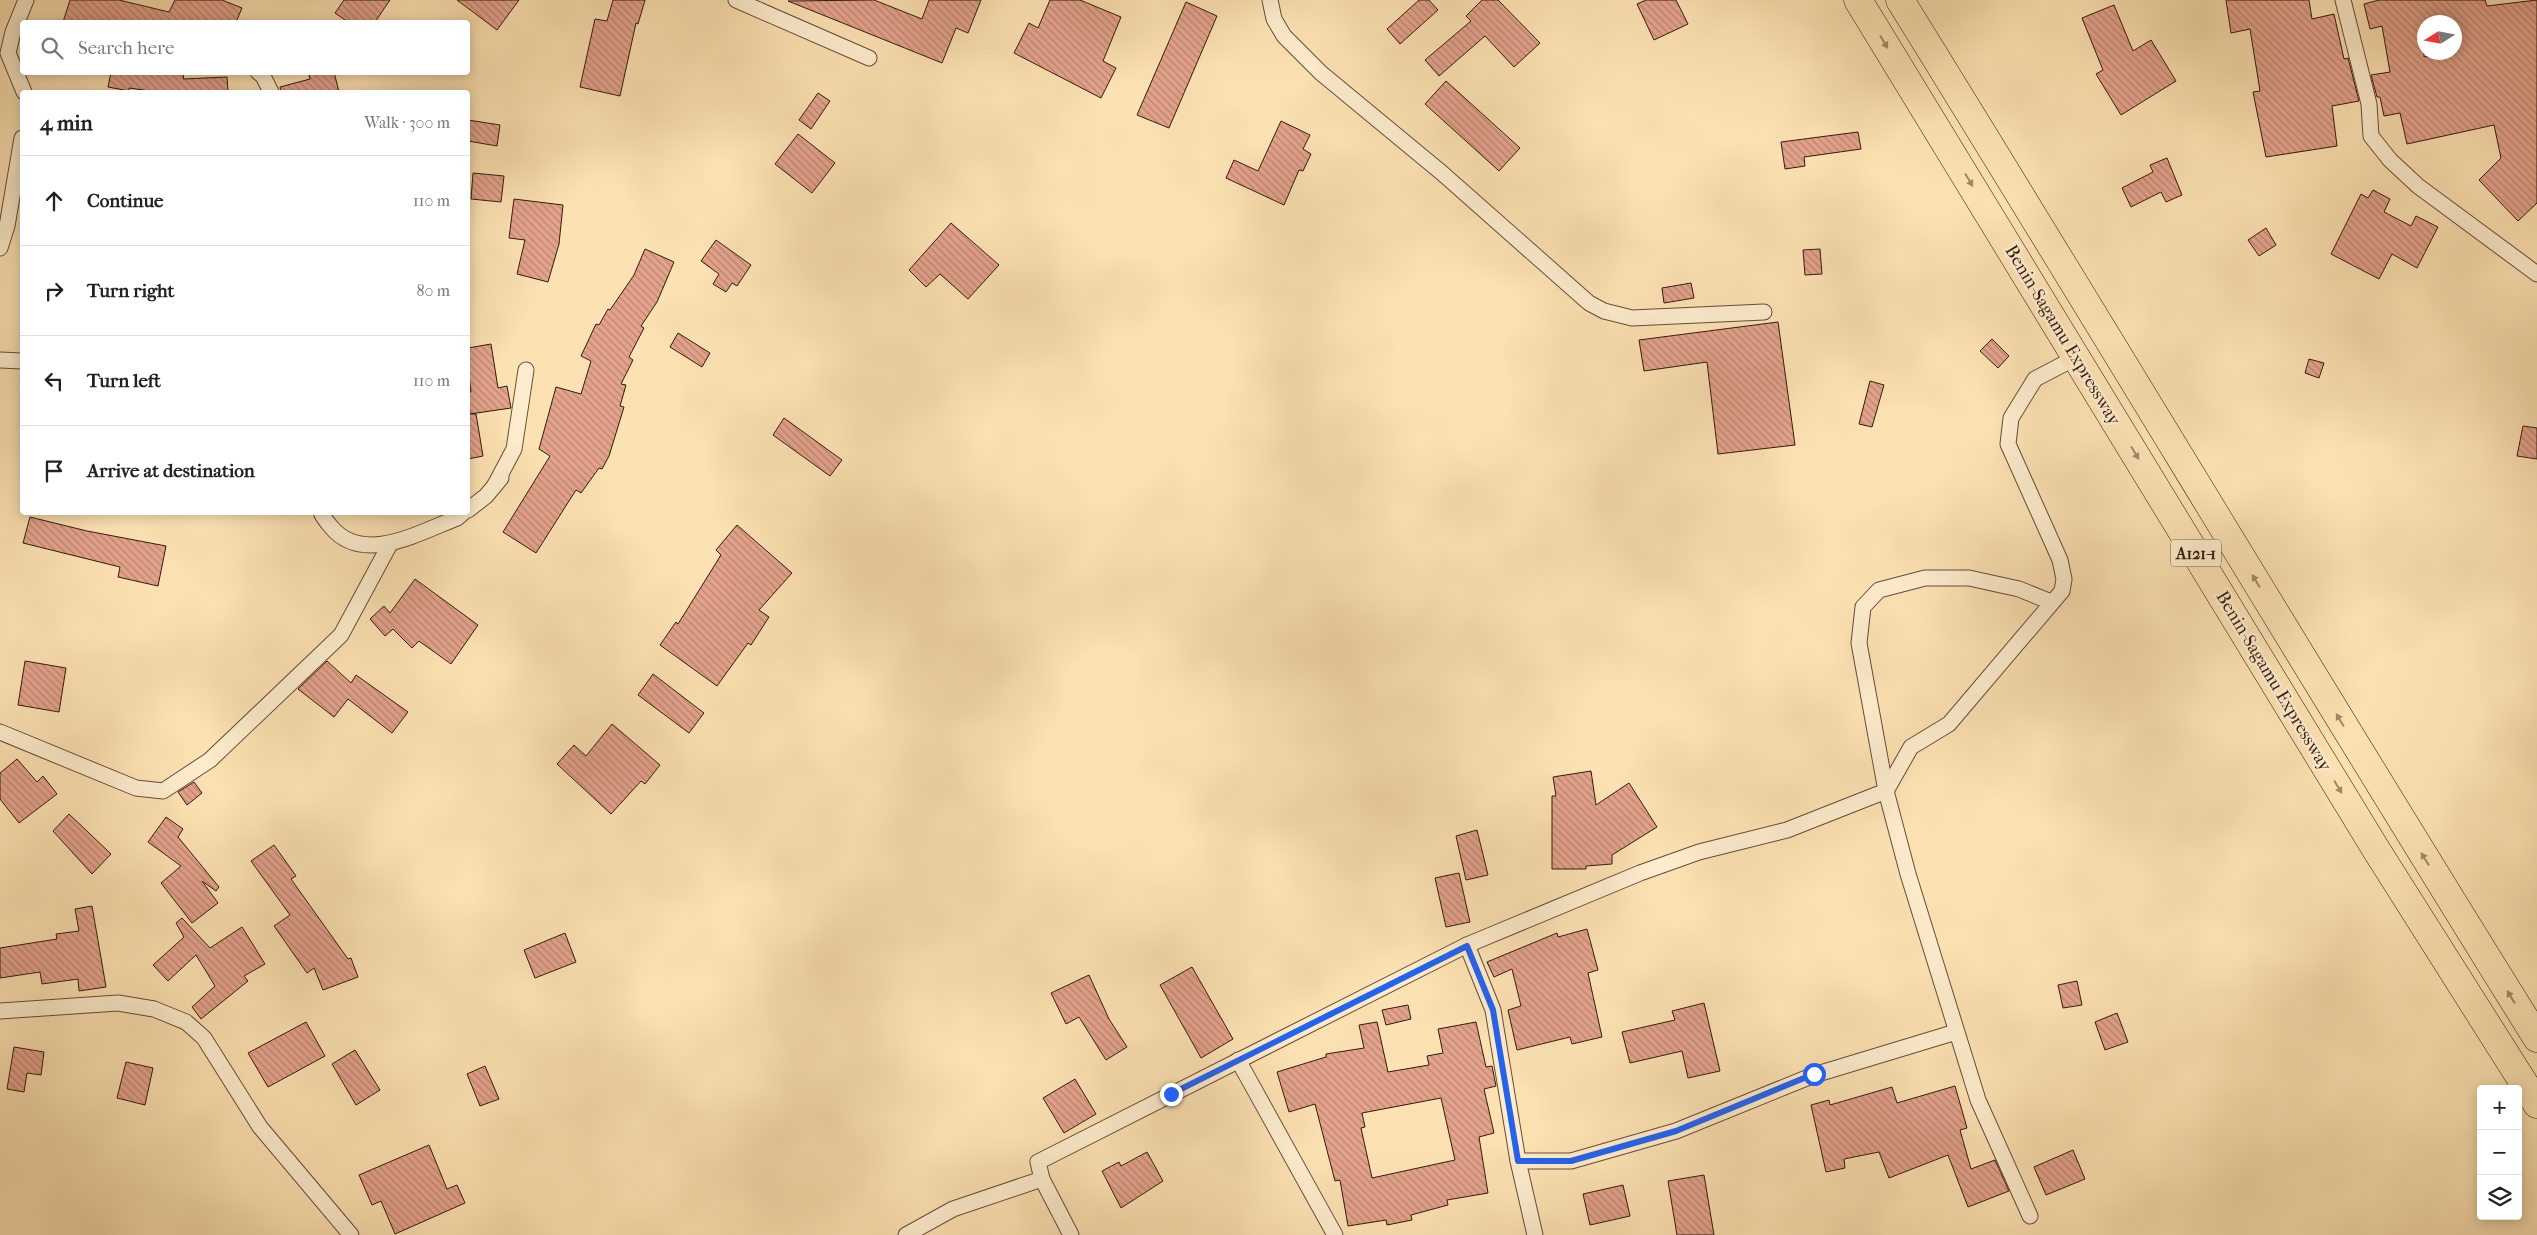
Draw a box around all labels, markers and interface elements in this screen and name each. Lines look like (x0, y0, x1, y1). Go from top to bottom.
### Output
north arrow (2417, 15, 2462, 60)
search box (20, 20, 470, 75)
icon: search (38, 34, 66, 62)
one-way arrow (1879, 35, 1888, 48)
text: Search here (78, 37, 174, 59)
text: 4 min (40, 111, 93, 135)
text: Walk · 300 m (364, 113, 450, 132)
one-way arrow (1964, 174, 1973, 187)
icon: ahead (40, 187, 68, 215)
text: Continue (87, 190, 163, 212)
text: 110 m (413, 191, 450, 210)
street label: Benin-Sagamu Expressway (2000, 241, 2125, 430)
icon: right (40, 277, 68, 305)
text: Turn right (87, 280, 174, 302)
text: 80 m (416, 281, 450, 300)
icon: left (40, 367, 68, 395)
text: Turn left (87, 370, 161, 392)
text: 110 m (413, 371, 450, 390)
one-way arrow (2131, 447, 2140, 460)
icon: arrive (40, 457, 68, 485)
text: Arrive at destination (87, 460, 255, 482)
road number: A121-1 (2171, 540, 2221, 566)
one-way arrow (2252, 574, 2261, 587)
street label: Benin-Sagamu Expressway (2211, 587, 2336, 776)
one-way arrow (2336, 713, 2345, 726)
one-way arrow (2333, 780, 2342, 793)
one-way arrow (2420, 852, 2430, 865)
one-way arrow (2507, 990, 2516, 1003)
route start (1803, 1063, 1826, 1086)
route end (1160, 1083, 1183, 1106)
map controls (2477, 1085, 2522, 1220)
button: + (2477, 1085, 2522, 1130)
button: − (2477, 1130, 2522, 1175)
button: layers (2477, 1175, 2522, 1220)

